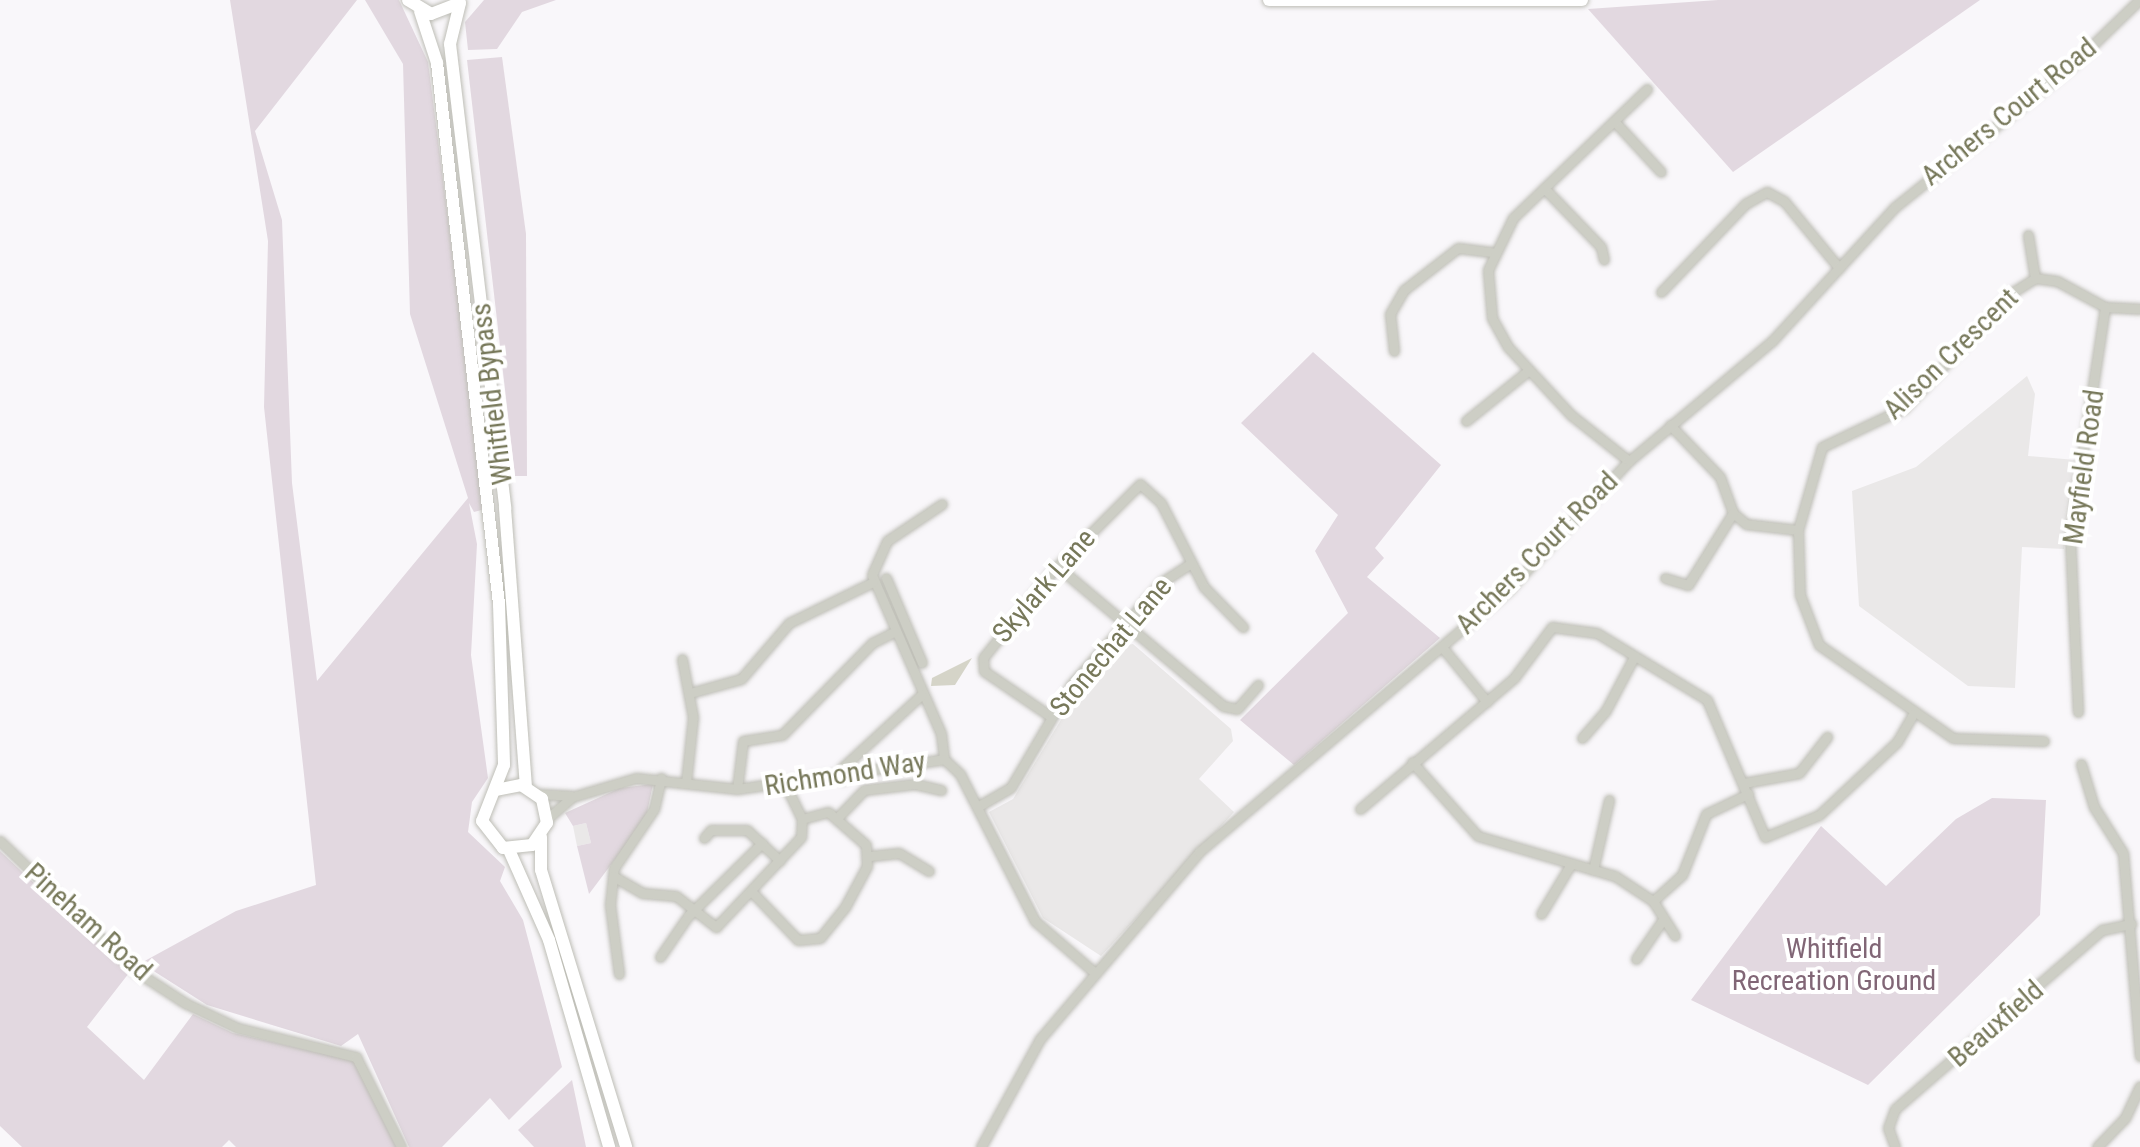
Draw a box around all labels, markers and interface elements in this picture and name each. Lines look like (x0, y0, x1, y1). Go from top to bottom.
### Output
street label: Archers Court Road (1915, 31, 2103, 193)
street label: Alison Crescent (1877, 282, 2025, 426)
street label: Whitfield Bypass (464, 301, 520, 487)
street label: Mayfield Road (2057, 388, 2111, 546)
street label: Archers Court Road (1449, 465, 1625, 641)
street label: Skylark Lane (986, 522, 1102, 650)
street label: Stonechat Lane (1043, 571, 1179, 723)
street label: Richmond Way (762, 745, 928, 803)
street label: Pineham Road (18, 856, 158, 988)
park label: Whitfield Recreation Ground (1732, 932, 1936, 998)
street label: Beauxfield (1942, 974, 2050, 1074)

